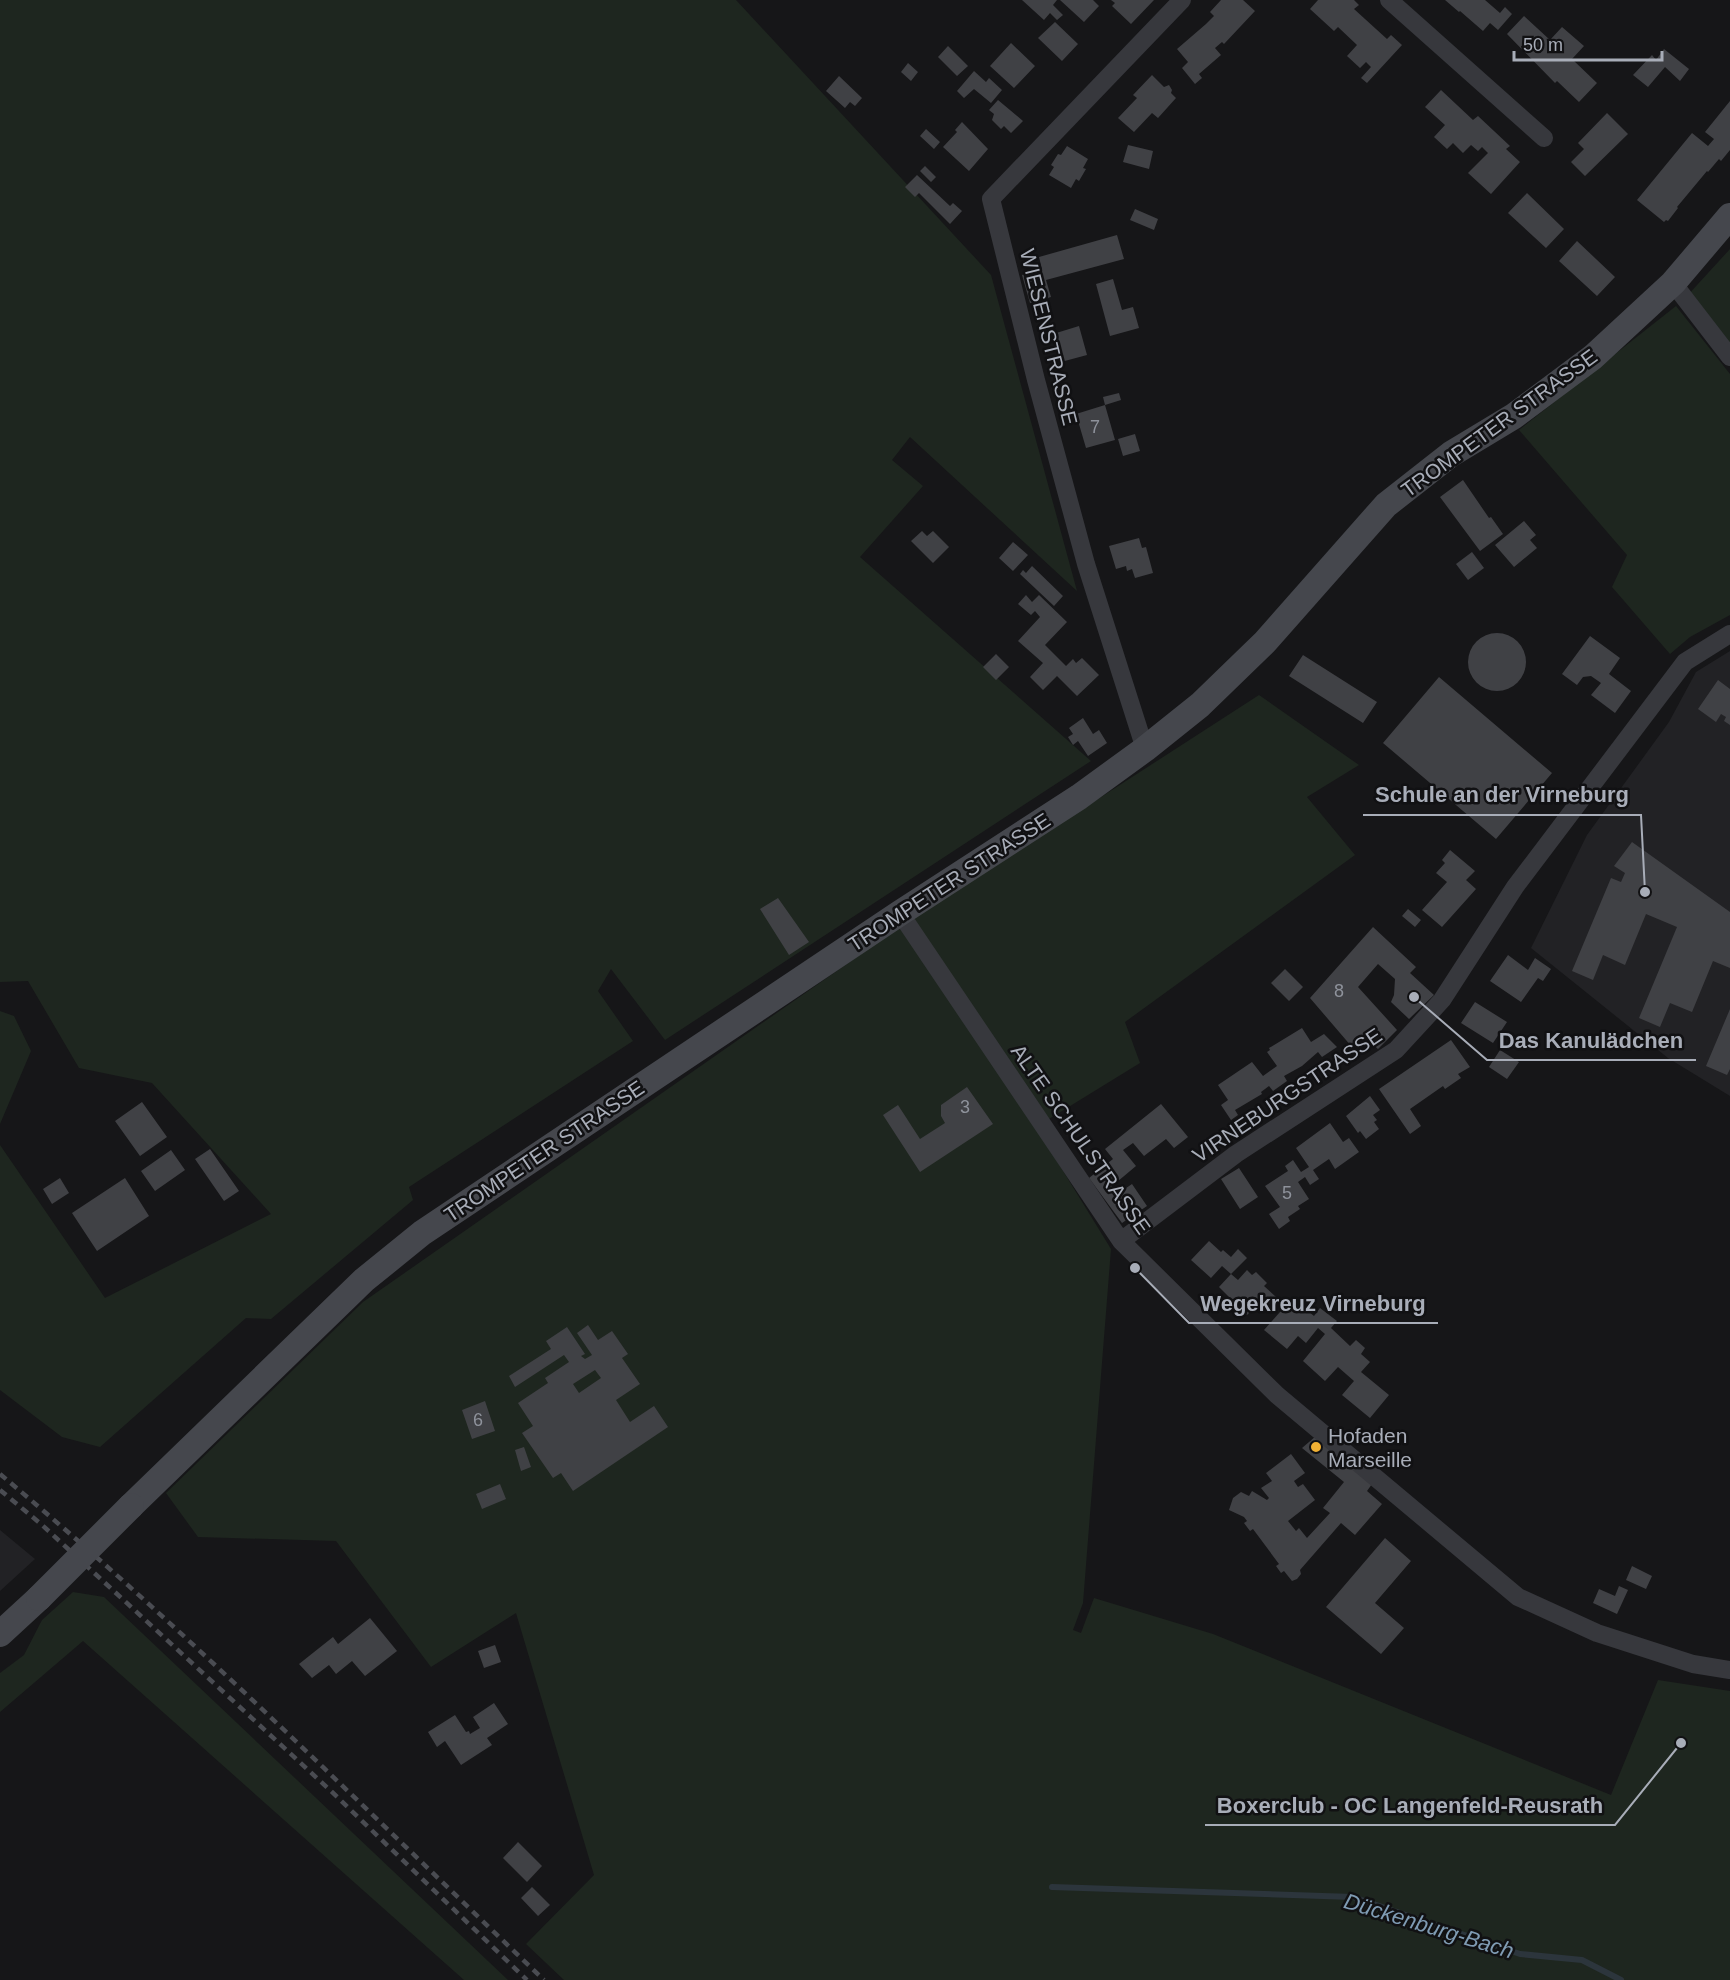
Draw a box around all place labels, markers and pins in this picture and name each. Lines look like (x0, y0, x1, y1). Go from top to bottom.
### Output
callout: Schule an der Virneburg (1363, 775, 1641, 815)
callout: Das Kanulädchen (1487, 1020, 1696, 1060)
callout: Wegekreuz Virneburg (1189, 1283, 1438, 1323)
place label: Hofaden Marseille (1328, 1424, 1412, 1471)
marker: Hofaden Marseille (1309, 1440, 1323, 1454)
callout: Boxerclub - OC Langenfeld-Reusrath (1205, 1785, 1615, 1825)

